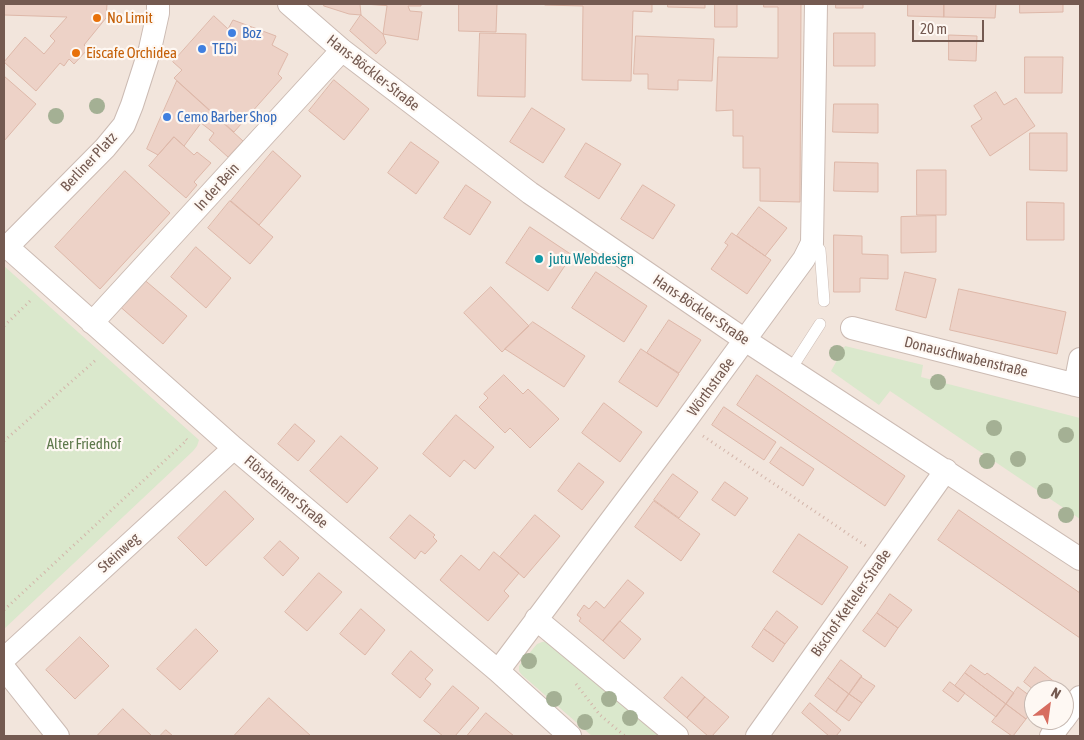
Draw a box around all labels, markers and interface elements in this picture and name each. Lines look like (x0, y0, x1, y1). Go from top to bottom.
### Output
place label: No Limit (107, 9, 153, 27)
scale bar (914, 10, 986, 42)
marker: No Limit (91, 12, 103, 24)
text: 20 m (920, 20, 947, 37)
place label: Boz (242, 24, 261, 42)
marker: Boz (226, 27, 238, 39)
street label: Hans-Böckler-Straße (323, 31, 423, 115)
place label: TEDi (212, 40, 237, 58)
marker: TEDi (196, 43, 208, 55)
place label: Eiscafe Orchidea (86, 44, 177, 62)
marker: Eiscafe Orchidea (70, 47, 82, 59)
place label: Cemo Barber Shop (177, 108, 277, 126)
marker: Cemo Barber Shop (161, 111, 173, 123)
street label: Berliner Platz (57, 129, 121, 195)
street label: In der Bein (191, 159, 243, 215)
place label: jutu Webdesign (549, 250, 634, 268)
marker: jutu Webdesign (533, 253, 545, 265)
street label: Hans-Böckler-Straße (649, 271, 753, 349)
street label: Donauschwabenstraße (902, 333, 1030, 381)
street label: Wörthstraße (684, 354, 738, 420)
park label: Alter Friedhof (47, 435, 121, 453)
street label: Flörsheimer Straße (240, 452, 332, 532)
street label: Steinweg (94, 530, 144, 576)
street label: Bischof-Ketteler-Straße (807, 546, 895, 660)
north arrow (1024, 680, 1074, 730)
text: N (1048, 684, 1064, 702)

